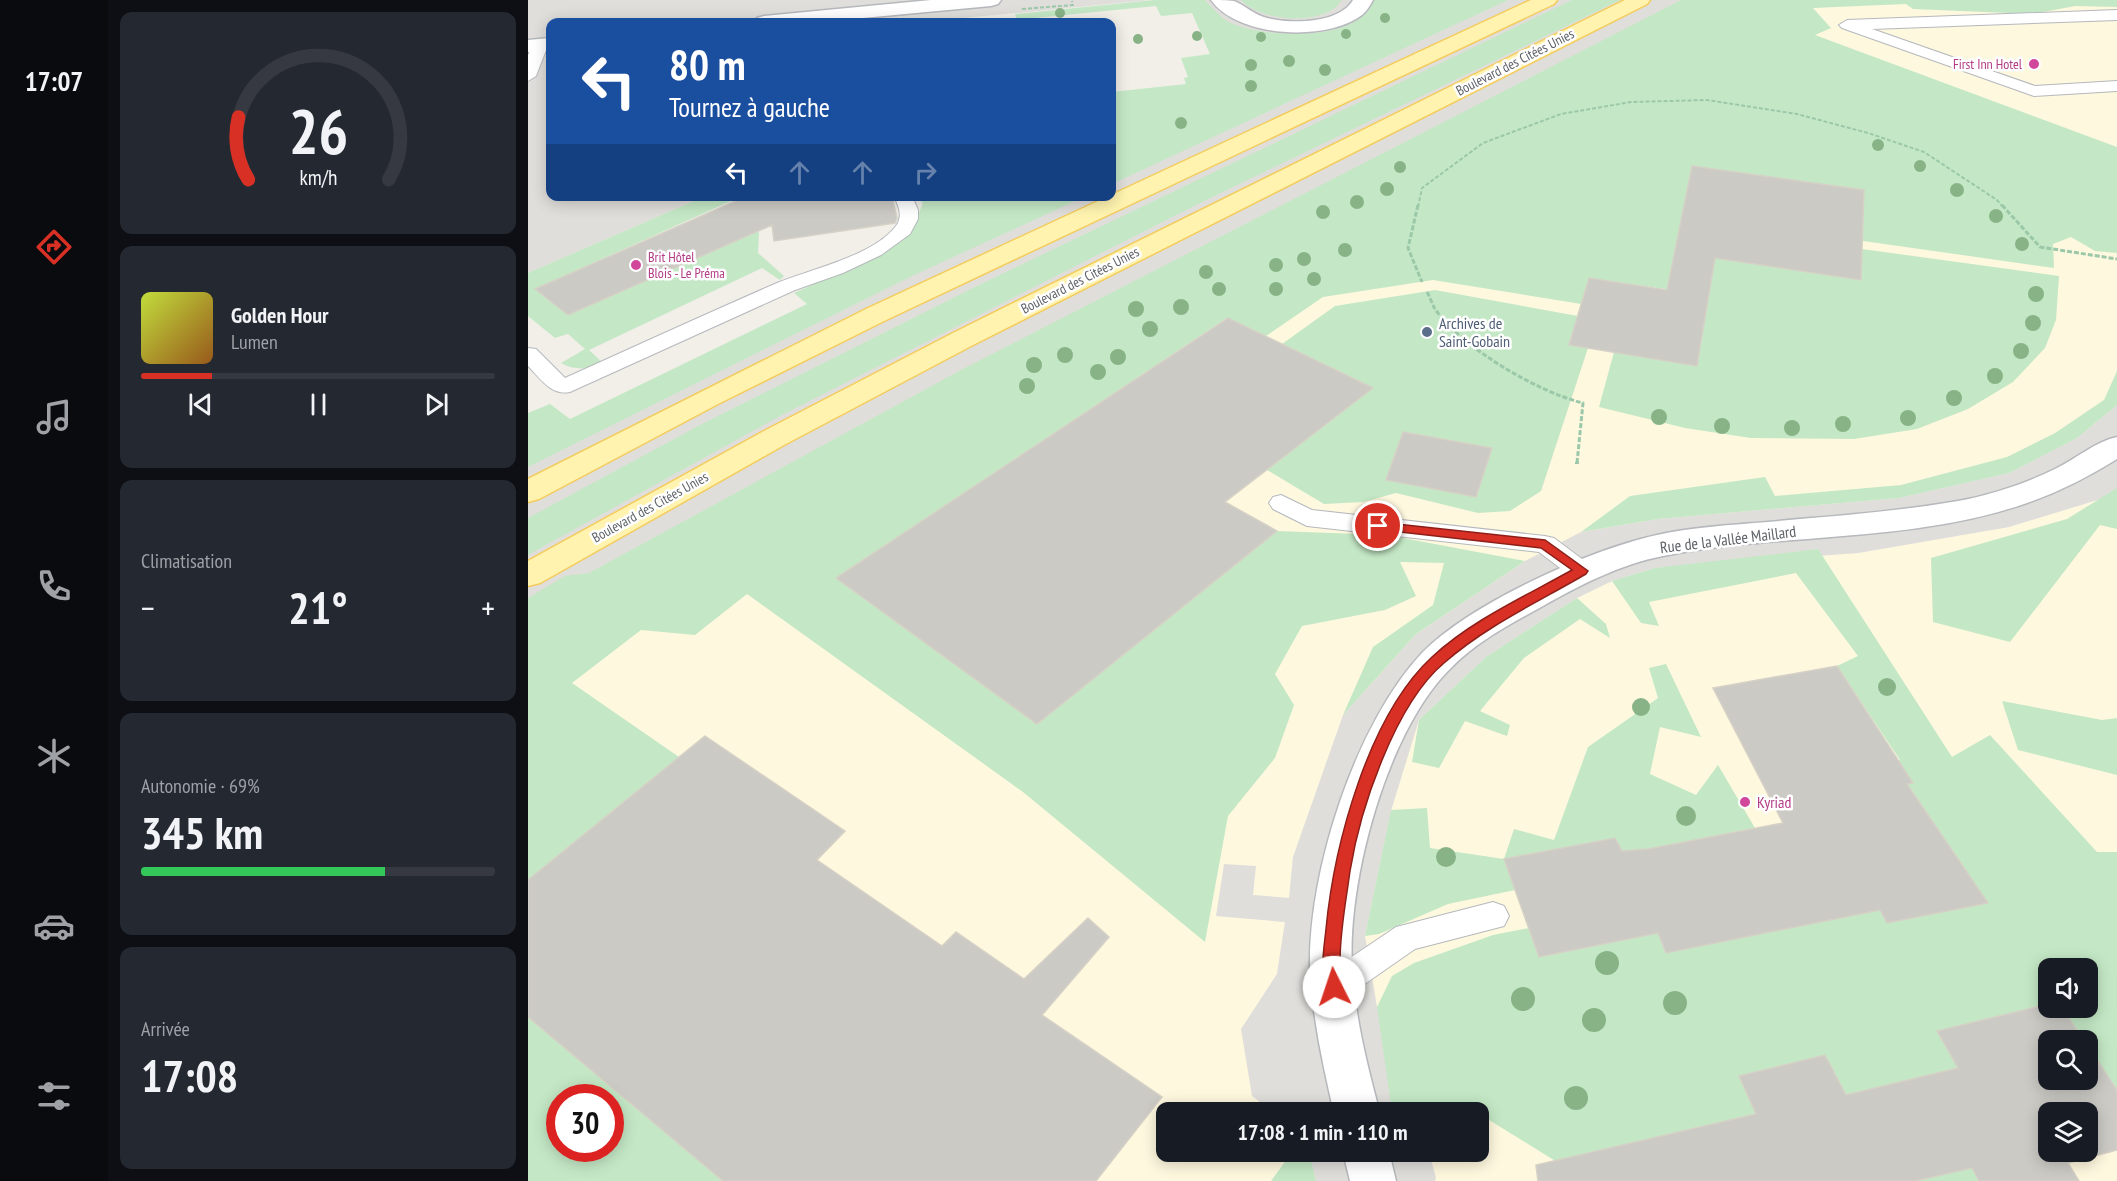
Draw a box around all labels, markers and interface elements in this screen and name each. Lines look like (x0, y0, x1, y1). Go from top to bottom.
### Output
street label: Boulevard des Citées Unies (1453, 24, 1577, 100)
text: 80 m (669, 37, 746, 92)
icon: left (570, 42, 648, 120)
place label: First Inn Hotel (1953, 55, 2023, 73)
marker: First Inn Hotel (2027, 57, 2041, 71)
text: 17:07 (25, 64, 83, 98)
text: 26 (288, 90, 348, 171)
text: Tournez à gauche (669, 90, 830, 124)
icon: left (720, 156, 753, 189)
icon: ahead (783, 156, 816, 189)
icon: ahead (846, 156, 879, 189)
icon: right (909, 156, 942, 189)
text: km/h (299, 163, 337, 191)
icon: directions (33, 226, 75, 268)
street label: Boulevard des Citées Unies (1018, 242, 1142, 318)
place label: Brit Hôtel Blois - Le Préma (648, 248, 725, 282)
marker: Brit Hôtel Blois - Le Préma (629, 258, 643, 272)
text: Golden Hour (231, 301, 329, 329)
place label: Archives de Saint-Gobain (1439, 313, 1510, 351)
marker: Archives de Saint-Gobain (1420, 325, 1434, 339)
text: Lumen (231, 329, 278, 355)
icon: previous (184, 388, 217, 421)
icon: pause (302, 388, 335, 421)
icon: next (420, 388, 453, 421)
icon: music (33, 396, 75, 438)
street label: Boulevard des Citées Unies (589, 467, 712, 546)
pin (1352, 500, 1403, 551)
icon: arrive (1361, 509, 1394, 542)
street label: Rue de la Vallée Maillard (1659, 521, 1797, 557)
text: Climatisation (141, 548, 232, 574)
icon: phone (33, 565, 75, 607)
text: 21° (288, 578, 348, 636)
text: − (141, 586, 155, 629)
text: + (481, 586, 495, 629)
icon: climate (33, 735, 75, 777)
text: Autonomie · 69% (141, 773, 260, 799)
place label: Kyriad (1757, 792, 1791, 812)
marker: Kyriad (1738, 795, 1752, 809)
text: 345 km (141, 803, 263, 861)
icon: car (33, 905, 75, 947)
position arrow (1302, 955, 1366, 1019)
map controls (2038, 958, 2098, 1162)
button: sound (2038, 958, 2098, 1018)
text: Arrivée (141, 1016, 190, 1042)
button: search (2038, 1030, 2098, 1090)
text: 17:08 (141, 1046, 238, 1104)
icon: filters (33, 1075, 75, 1117)
speed limit sign: 30 (546, 1084, 624, 1162)
button: layers (2038, 1102, 2098, 1162)
text: 17:08 · 1 min · 110 m (1237, 1118, 1408, 1146)

